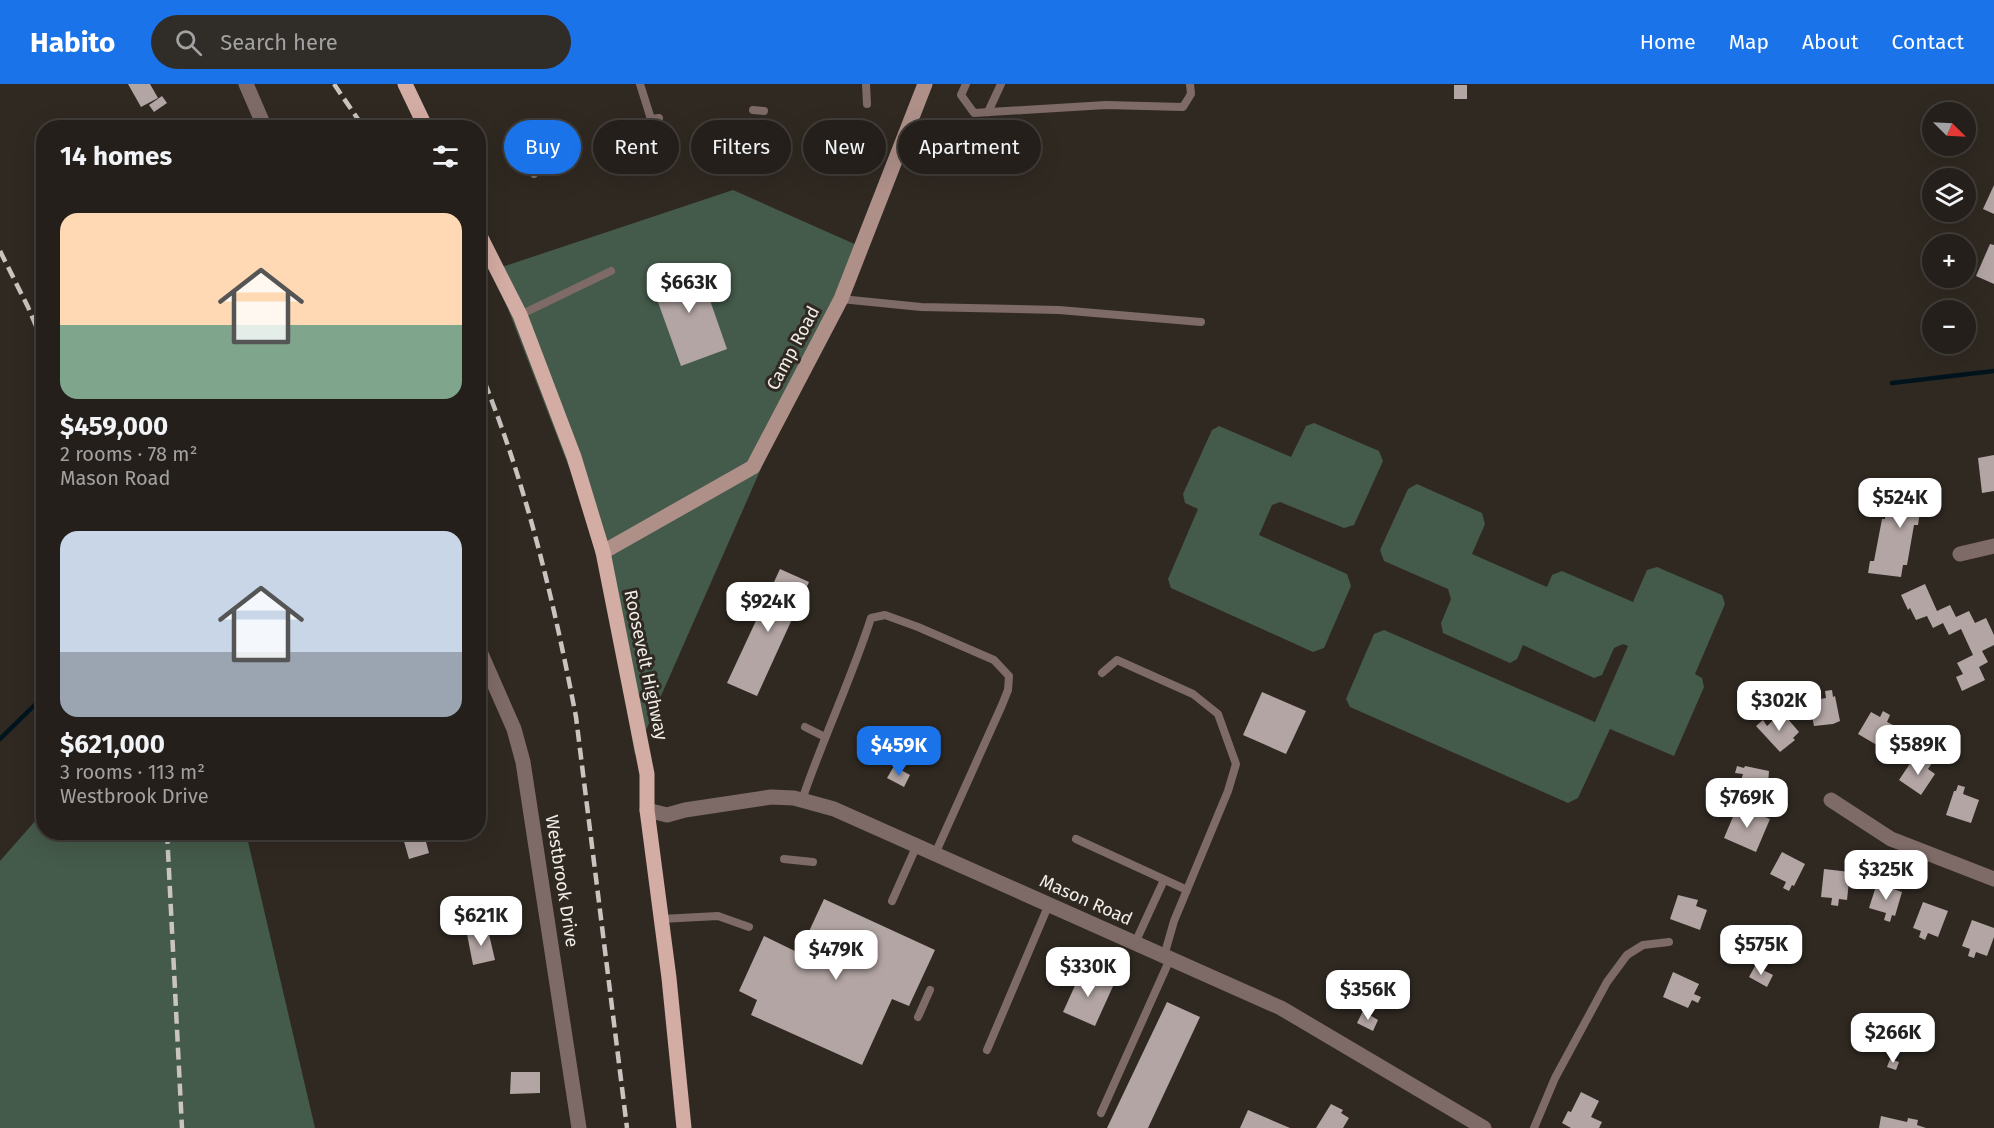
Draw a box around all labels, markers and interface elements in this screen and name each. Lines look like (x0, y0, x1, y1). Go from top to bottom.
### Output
search box (151, 15, 571, 69)
text: Habito (30, 26, 115, 59)
icon: search (172, 26, 205, 59)
text: Search here (220, 29, 338, 56)
text: Home (1640, 29, 1696, 55)
text: Map (1729, 29, 1769, 55)
text: About (1802, 29, 1859, 55)
text: Contact (1892, 29, 1964, 55)
north arrow (1922, 102, 1976, 156)
map controls (1922, 102, 1976, 354)
chip: Buy (504, 120, 581, 174)
chip: Rent (593, 120, 679, 174)
chip: Filters (691, 120, 791, 174)
chip: New (803, 120, 886, 174)
chip: Apartment (898, 120, 1041, 174)
icon: filters (429, 140, 462, 173)
text: 14 homes (60, 141, 172, 172)
button: layers (1922, 168, 1976, 222)
button: + (1922, 234, 1976, 288)
icon: home (207, 252, 315, 360)
pin: $663K (647, 263, 731, 314)
text: $663K (661, 270, 717, 294)
button: − (1922, 300, 1976, 354)
street label: Camp Road (762, 302, 824, 394)
text: $459,000 (60, 411, 168, 442)
text: 2 rooms · 78 m² (60, 442, 197, 466)
text: Mason Road (60, 466, 170, 490)
pin: $524K (1858, 478, 1942, 529)
text: $524K (1872, 485, 1928, 509)
icon: home (207, 570, 315, 678)
pin: $924K (726, 582, 810, 633)
street label: Roosevelt Highway (619, 588, 673, 742)
text: $924K (740, 589, 796, 613)
pin: $302K (1737, 681, 1821, 732)
text: $302K (1751, 688, 1807, 712)
pin: $589K (1876, 725, 1960, 776)
pin: $459K (857, 726, 941, 777)
text: $621,000 (60, 729, 165, 760)
text: $589K (1890, 732, 1946, 756)
text: $459K (871, 733, 927, 757)
text: 3 rooms · 113 m² (60, 760, 205, 784)
pin: $769K (1705, 778, 1789, 829)
text: Westbrook Drive (60, 784, 209, 808)
text: $769K (1720, 785, 1774, 809)
street label: Westbrook Drive (541, 813, 583, 949)
pin: $325K (1844, 850, 1928, 901)
text: $325K (1859, 857, 1913, 881)
street label: Mason Road (1036, 870, 1136, 930)
pin: $621K (439, 896, 523, 947)
text: $621K (454, 903, 508, 927)
pin: $575K (1719, 925, 1803, 976)
pin: $479K (794, 930, 878, 981)
text: $575K (1734, 932, 1788, 956)
text: $479K (809, 937, 863, 961)
pin: $330K (1046, 947, 1130, 998)
text: $330K (1060, 954, 1116, 978)
pin: $356K (1326, 970, 1410, 1021)
text: $356K (1340, 977, 1396, 1001)
pin: $266K (1851, 1013, 1935, 1064)
text: $266K (1865, 1020, 1921, 1044)

